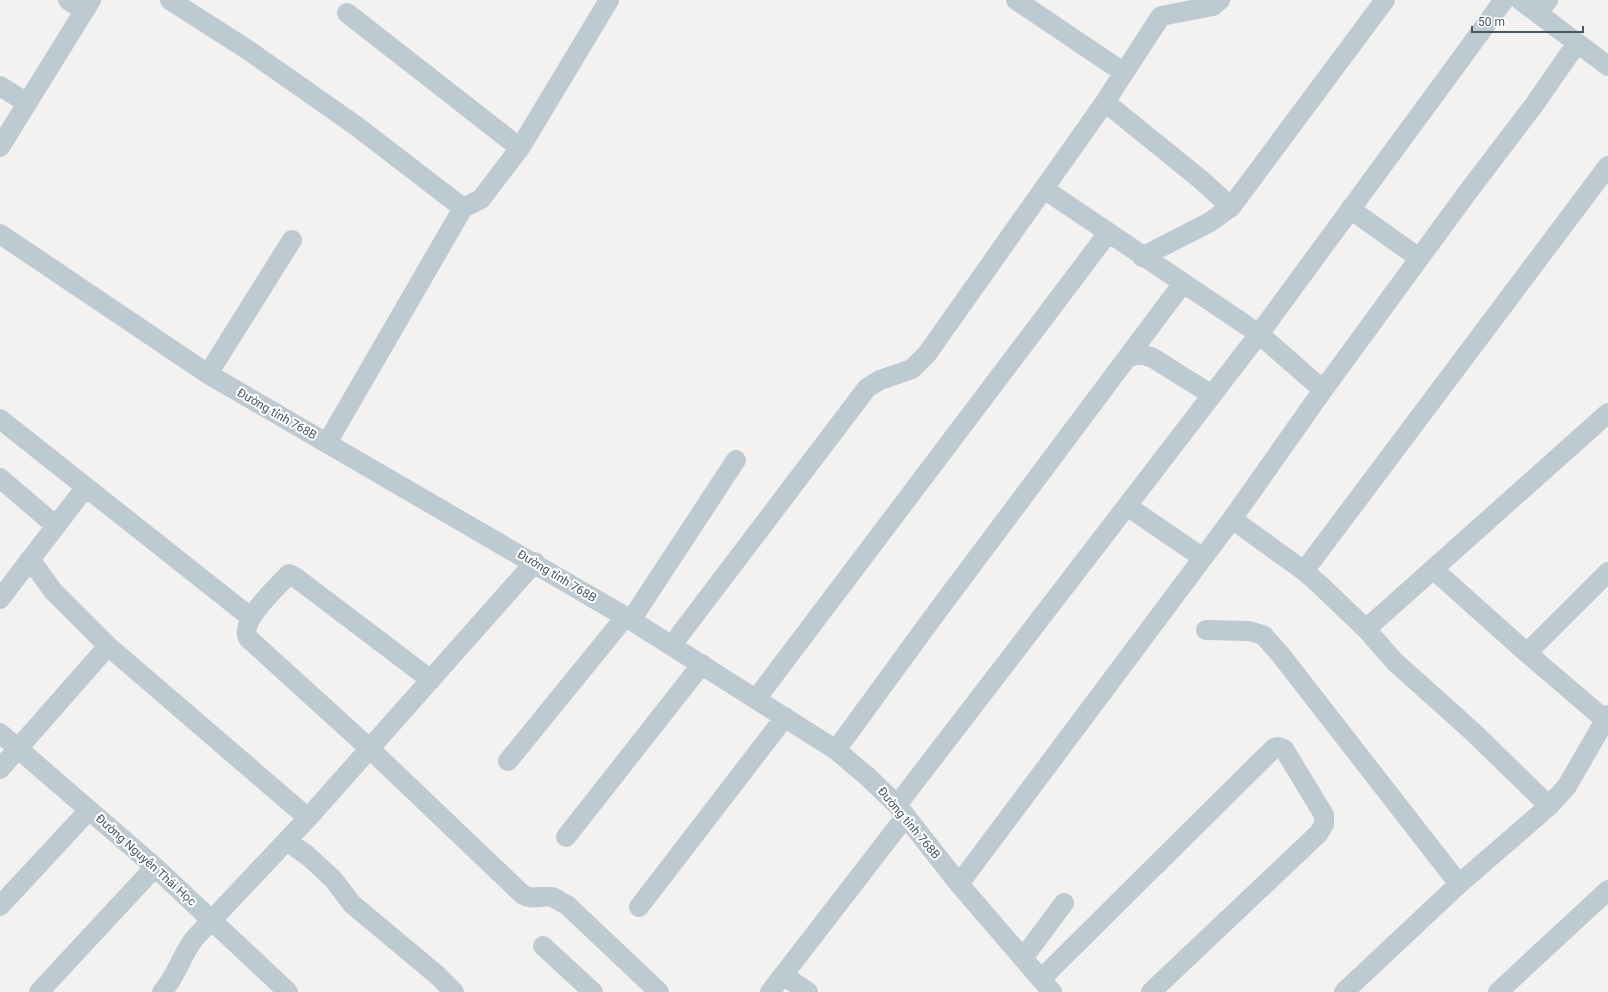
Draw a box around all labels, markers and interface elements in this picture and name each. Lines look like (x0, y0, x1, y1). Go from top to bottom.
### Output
scale bar (1472, 8, 1583, 34)
text: 50 m (1478, 15, 1505, 29)
street label: Đường tỉnh 768B (235, 386, 319, 442)
street label: Đường tỉnh 768B (515, 547, 599, 605)
street label: Đường tỉnh 768B (875, 784, 943, 862)
street label: Đường Nguyễn Thái Học (93, 811, 199, 909)

